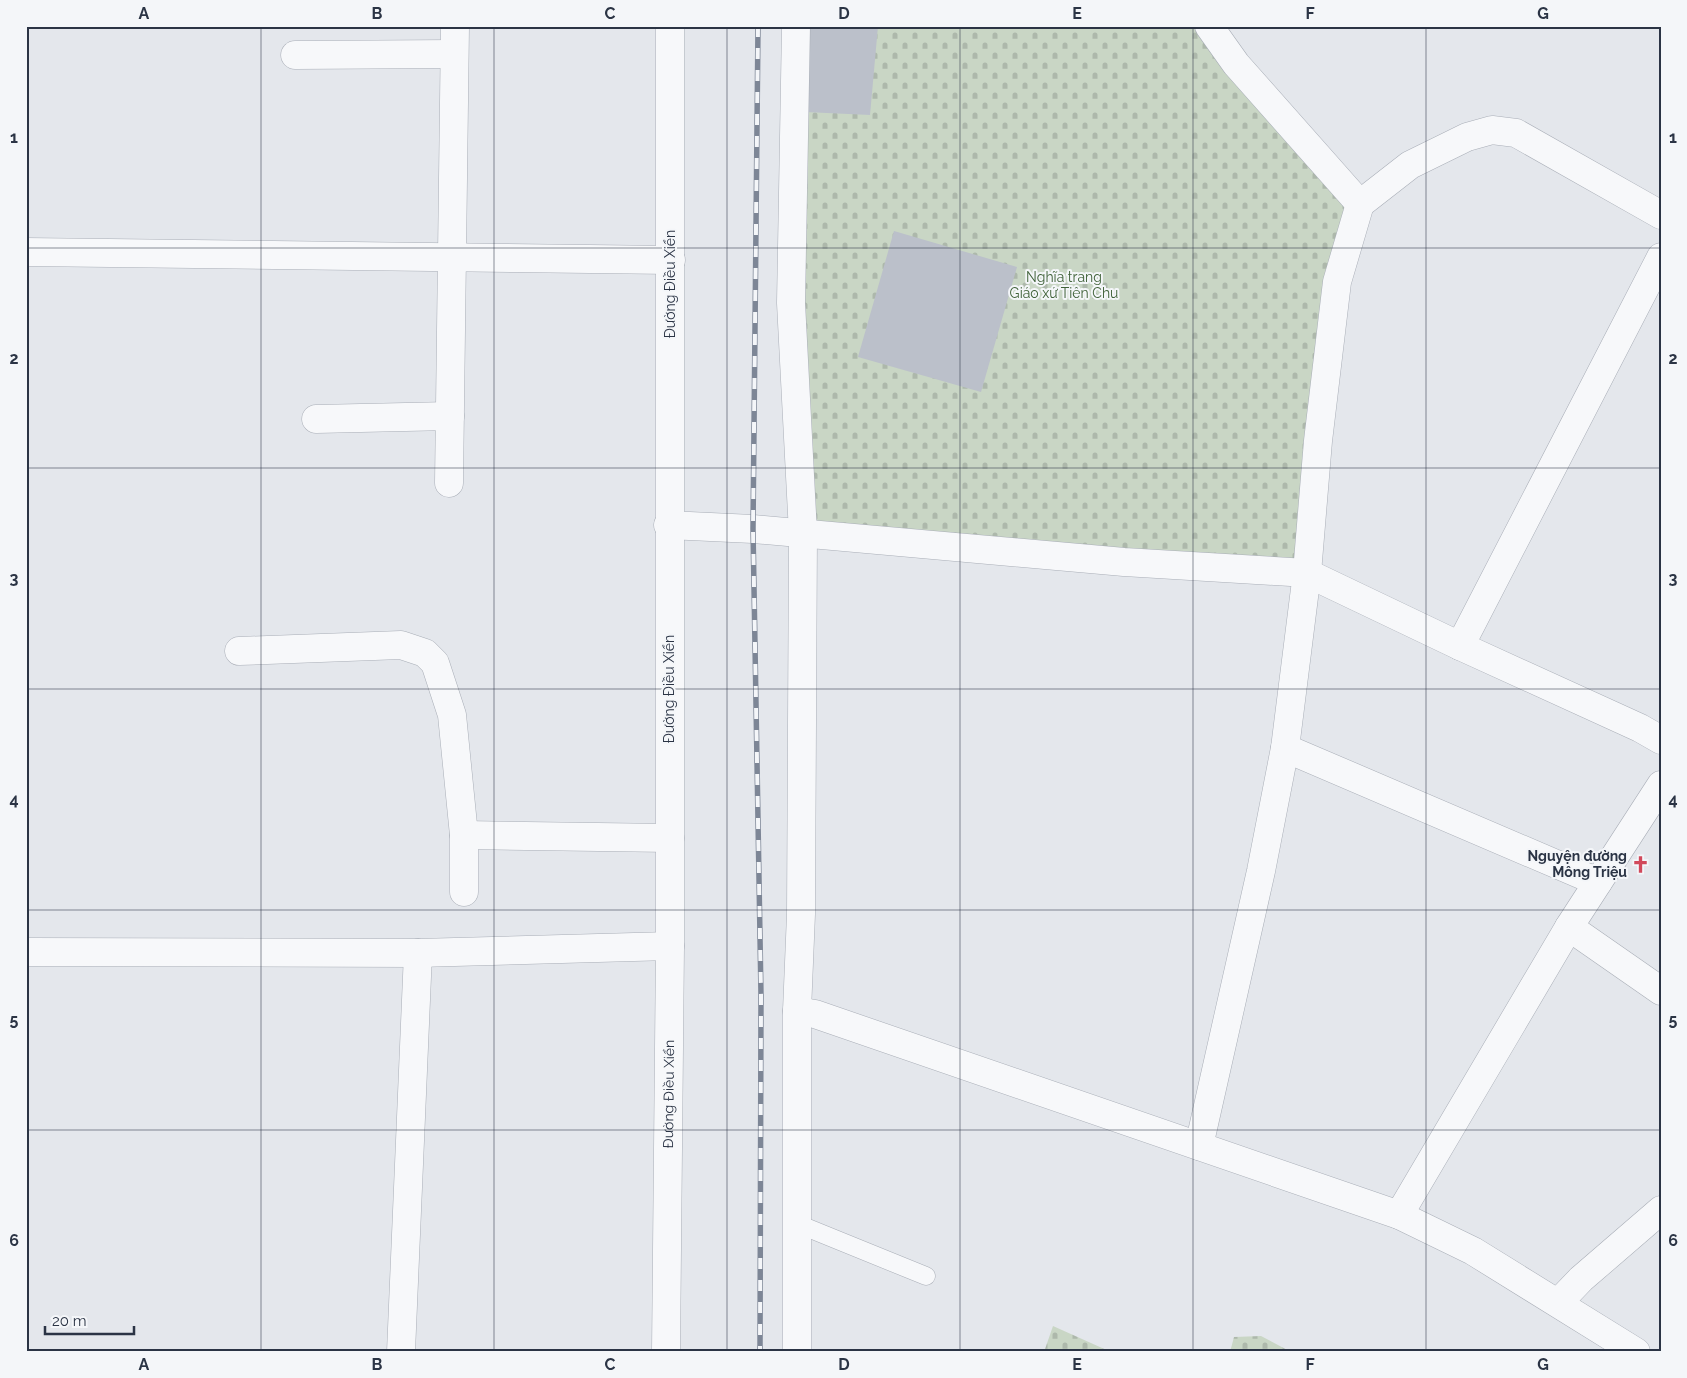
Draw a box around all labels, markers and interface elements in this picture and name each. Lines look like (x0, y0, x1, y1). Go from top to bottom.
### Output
text: A (139, 4, 150, 23)
text: B (372, 4, 383, 23)
text: C (605, 4, 616, 23)
text: D (838, 4, 850, 23)
text: E (1072, 4, 1082, 23)
text: F (1305, 4, 1315, 23)
text: G (1537, 4, 1549, 23)
text: 1 (10, 128, 18, 147)
text: 1 (1669, 128, 1677, 147)
street label: Đường Điều Xiển (662, 230, 678, 338)
park label: Nghĩa trang Giáo xứ Tiên Chu (1010, 269, 1118, 301)
text: 2 (9, 349, 19, 368)
text: 2 (1668, 349, 1678, 368)
text: 3 (10, 569, 19, 588)
text: 3 (1669, 569, 1678, 588)
street label: Đường Điều Xiển (661, 635, 677, 743)
text: 4 (9, 790, 19, 809)
text: 4 (1668, 790, 1678, 809)
place label: Nguyện đường Mông Triệu (1528, 848, 1627, 880)
church icon: Nguyện đường Mông Triệu (1631, 854, 1651, 874)
text: 5 (10, 1010, 19, 1029)
text: 5 (1669, 1010, 1678, 1029)
street label: Đường Điều Xiển (660, 1040, 677, 1148)
text: 6 (9, 1231, 19, 1250)
text: 6 (1668, 1231, 1678, 1250)
scale bar (45, 1303, 134, 1335)
text: 20 m (52, 1312, 87, 1330)
text: A (139, 1355, 150, 1374)
text: B (372, 1355, 383, 1374)
text: C (605, 1355, 616, 1374)
text: D (838, 1355, 850, 1374)
text: E (1072, 1355, 1082, 1374)
text: F (1305, 1355, 1315, 1374)
text: G (1537, 1355, 1549, 1374)

